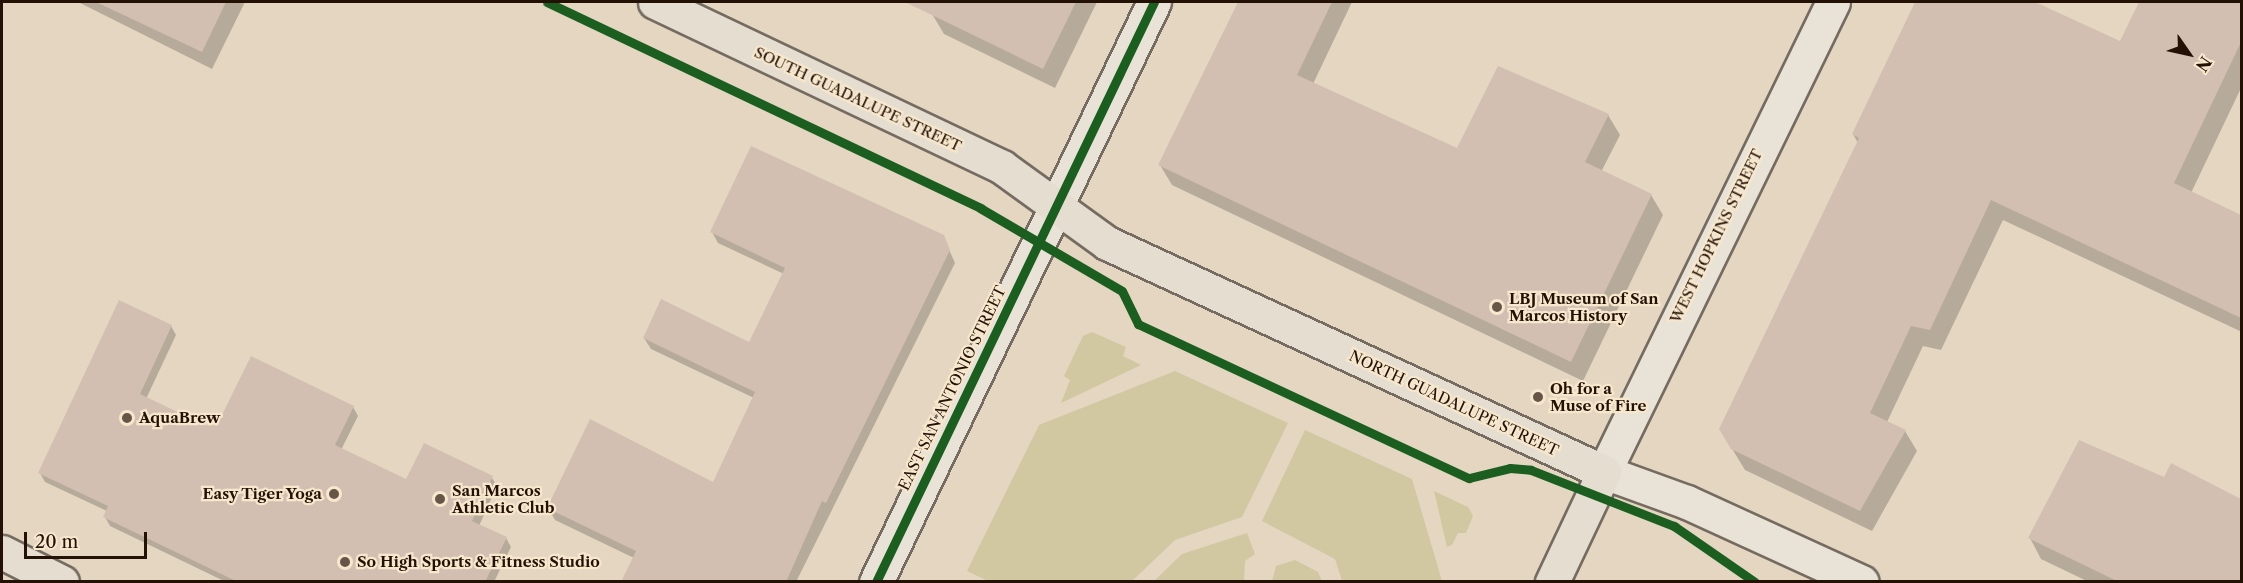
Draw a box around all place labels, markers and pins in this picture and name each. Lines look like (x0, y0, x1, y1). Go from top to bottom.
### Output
place label: LBJ Museum of San Marcos History (1509, 289, 1658, 324)
marker: LBJ Museum of San Marcos History (1490, 300, 1504, 314)
place label: Oh for a Muse of Fire (1550, 379, 1646, 414)
marker: Oh for a Muse of Fire (1531, 390, 1545, 404)
place label: AquaBrew (139, 409, 220, 427)
marker: AquaBrew (120, 411, 134, 425)
place label: San Marcos Athletic Club (452, 481, 554, 516)
place label: Easy Tiger Yoga (201, 485, 322, 503)
marker: Easy Tiger Yoga (327, 487, 341, 501)
marker: San Marcos Athletic Club (433, 492, 447, 506)
place label: So High Sports & Fitness Studio (357, 553, 600, 571)
marker: So High Sports & Fitness Studio (338, 555, 352, 569)

